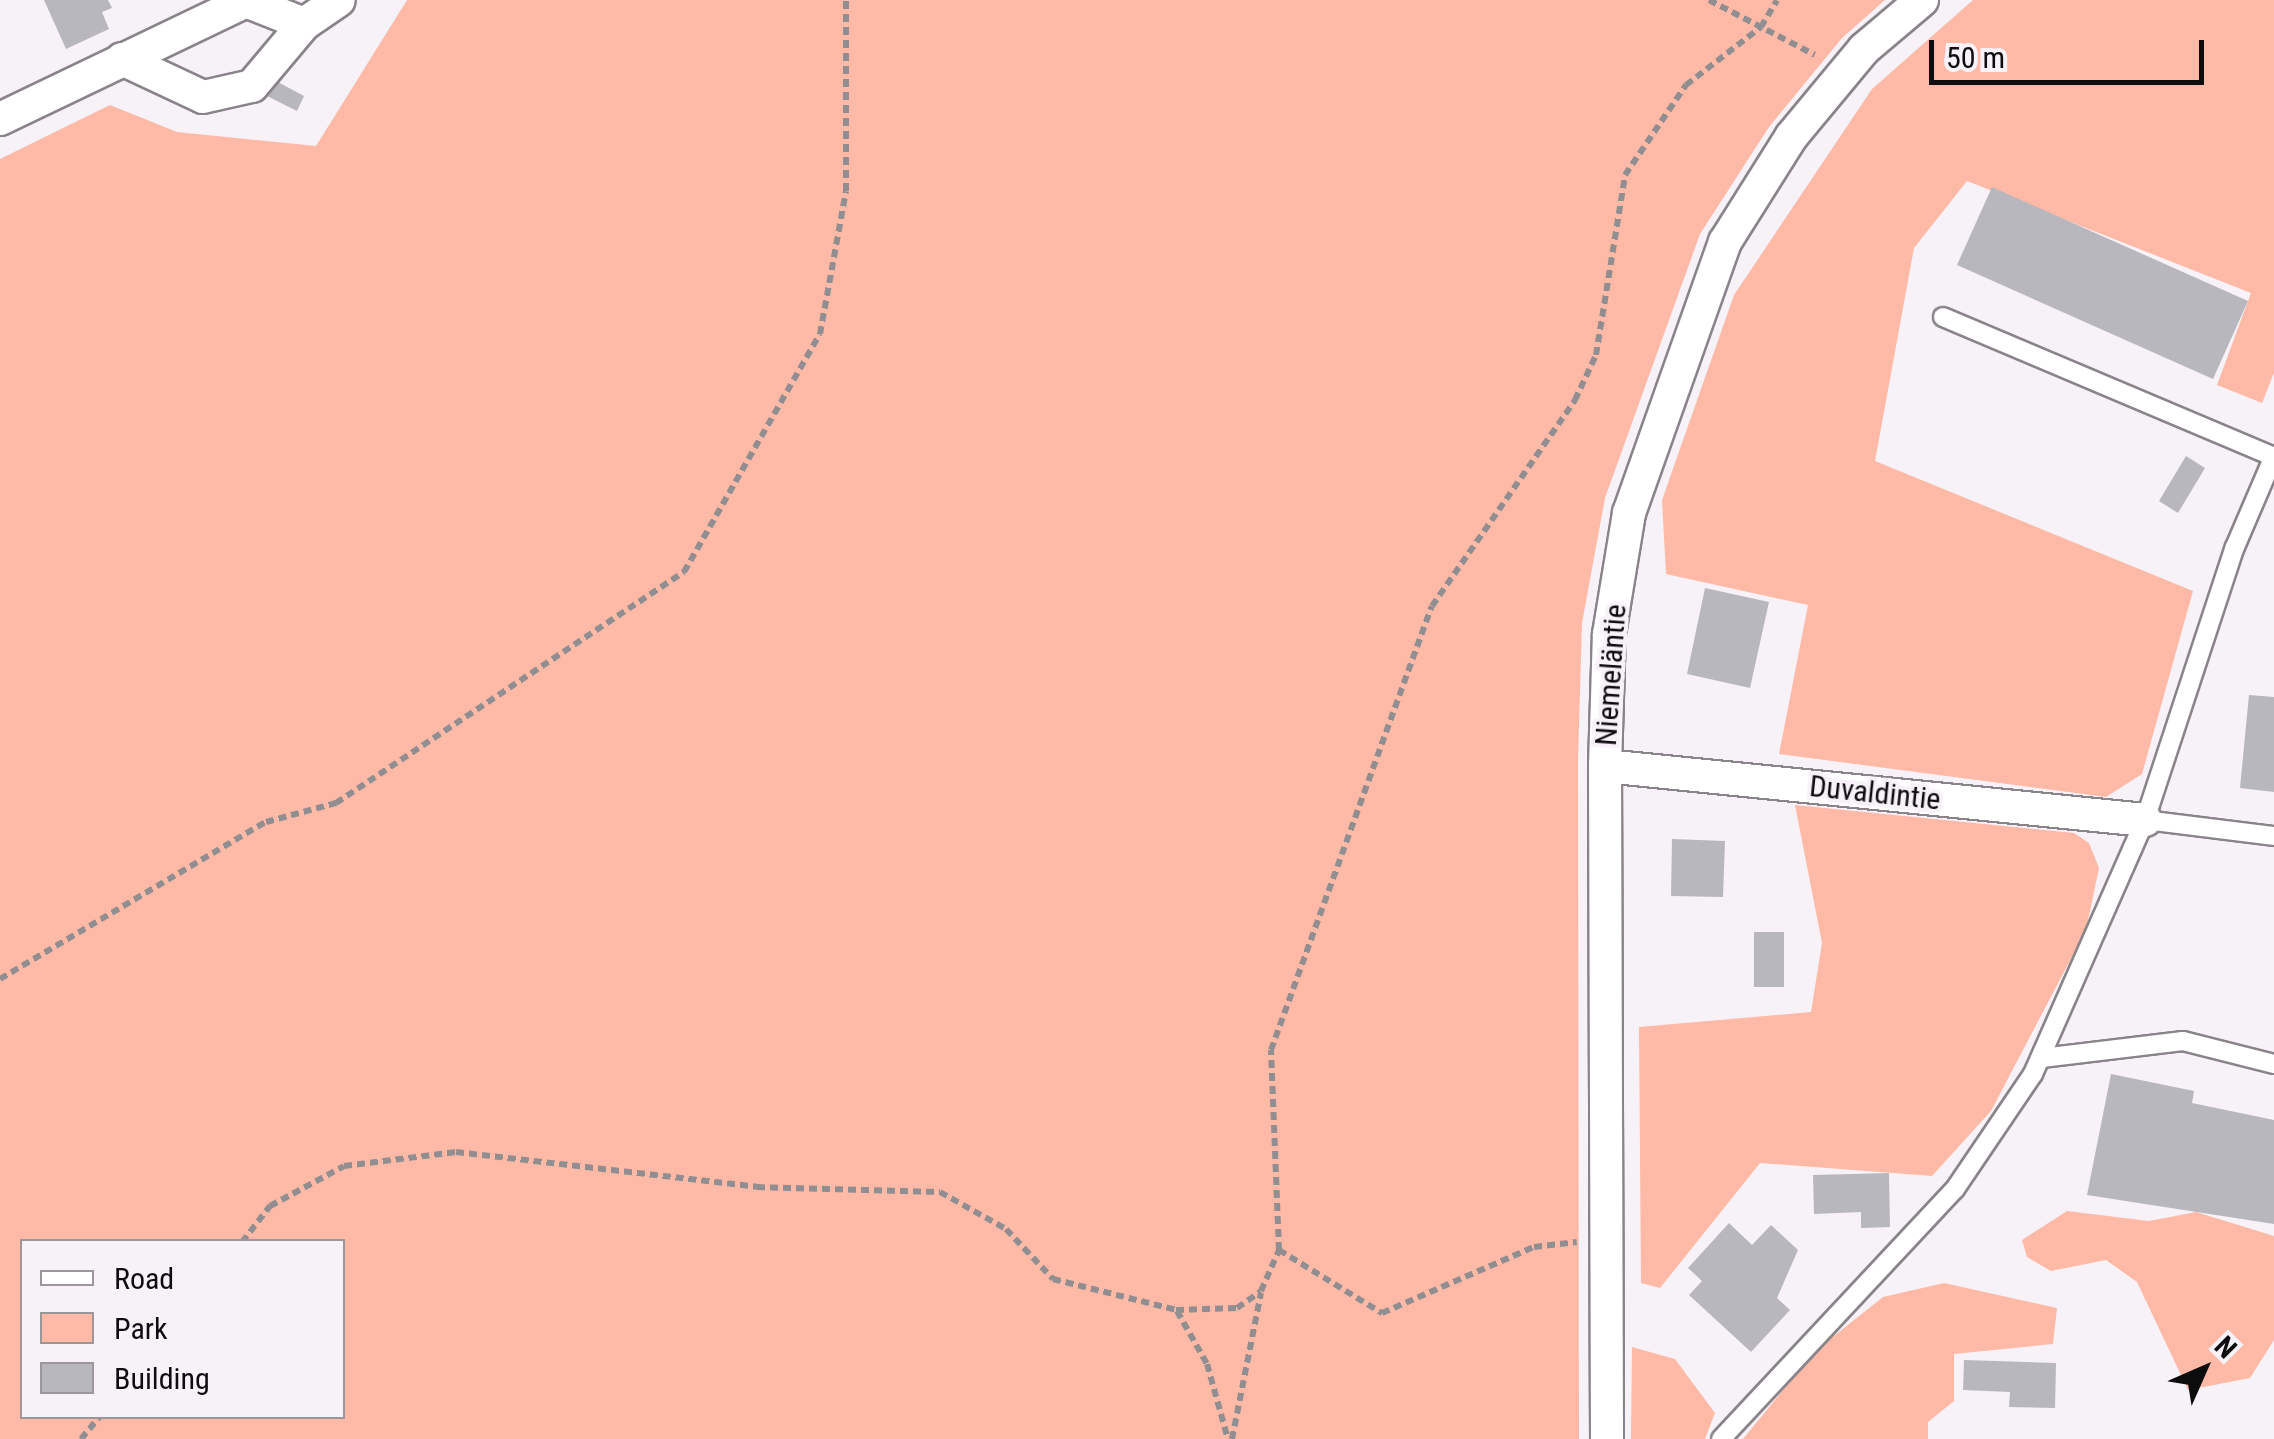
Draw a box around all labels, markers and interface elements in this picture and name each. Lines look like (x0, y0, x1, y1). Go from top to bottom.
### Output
scale bar (1934, 20, 2209, 82)
text: 50 m (1946, 40, 2005, 75)
street label: Niemeläntie (1588, 603, 1634, 747)
street label: Duvaldintie (1808, 768, 1942, 818)
legend (20, 1239, 345, 1419)
text: Road (114, 1261, 174, 1296)
text: Park (114, 1311, 168, 1346)
north arrow (2154, 1319, 2254, 1419)
text: N (2208, 1330, 2243, 1365)
text: Building (114, 1361, 210, 1396)

